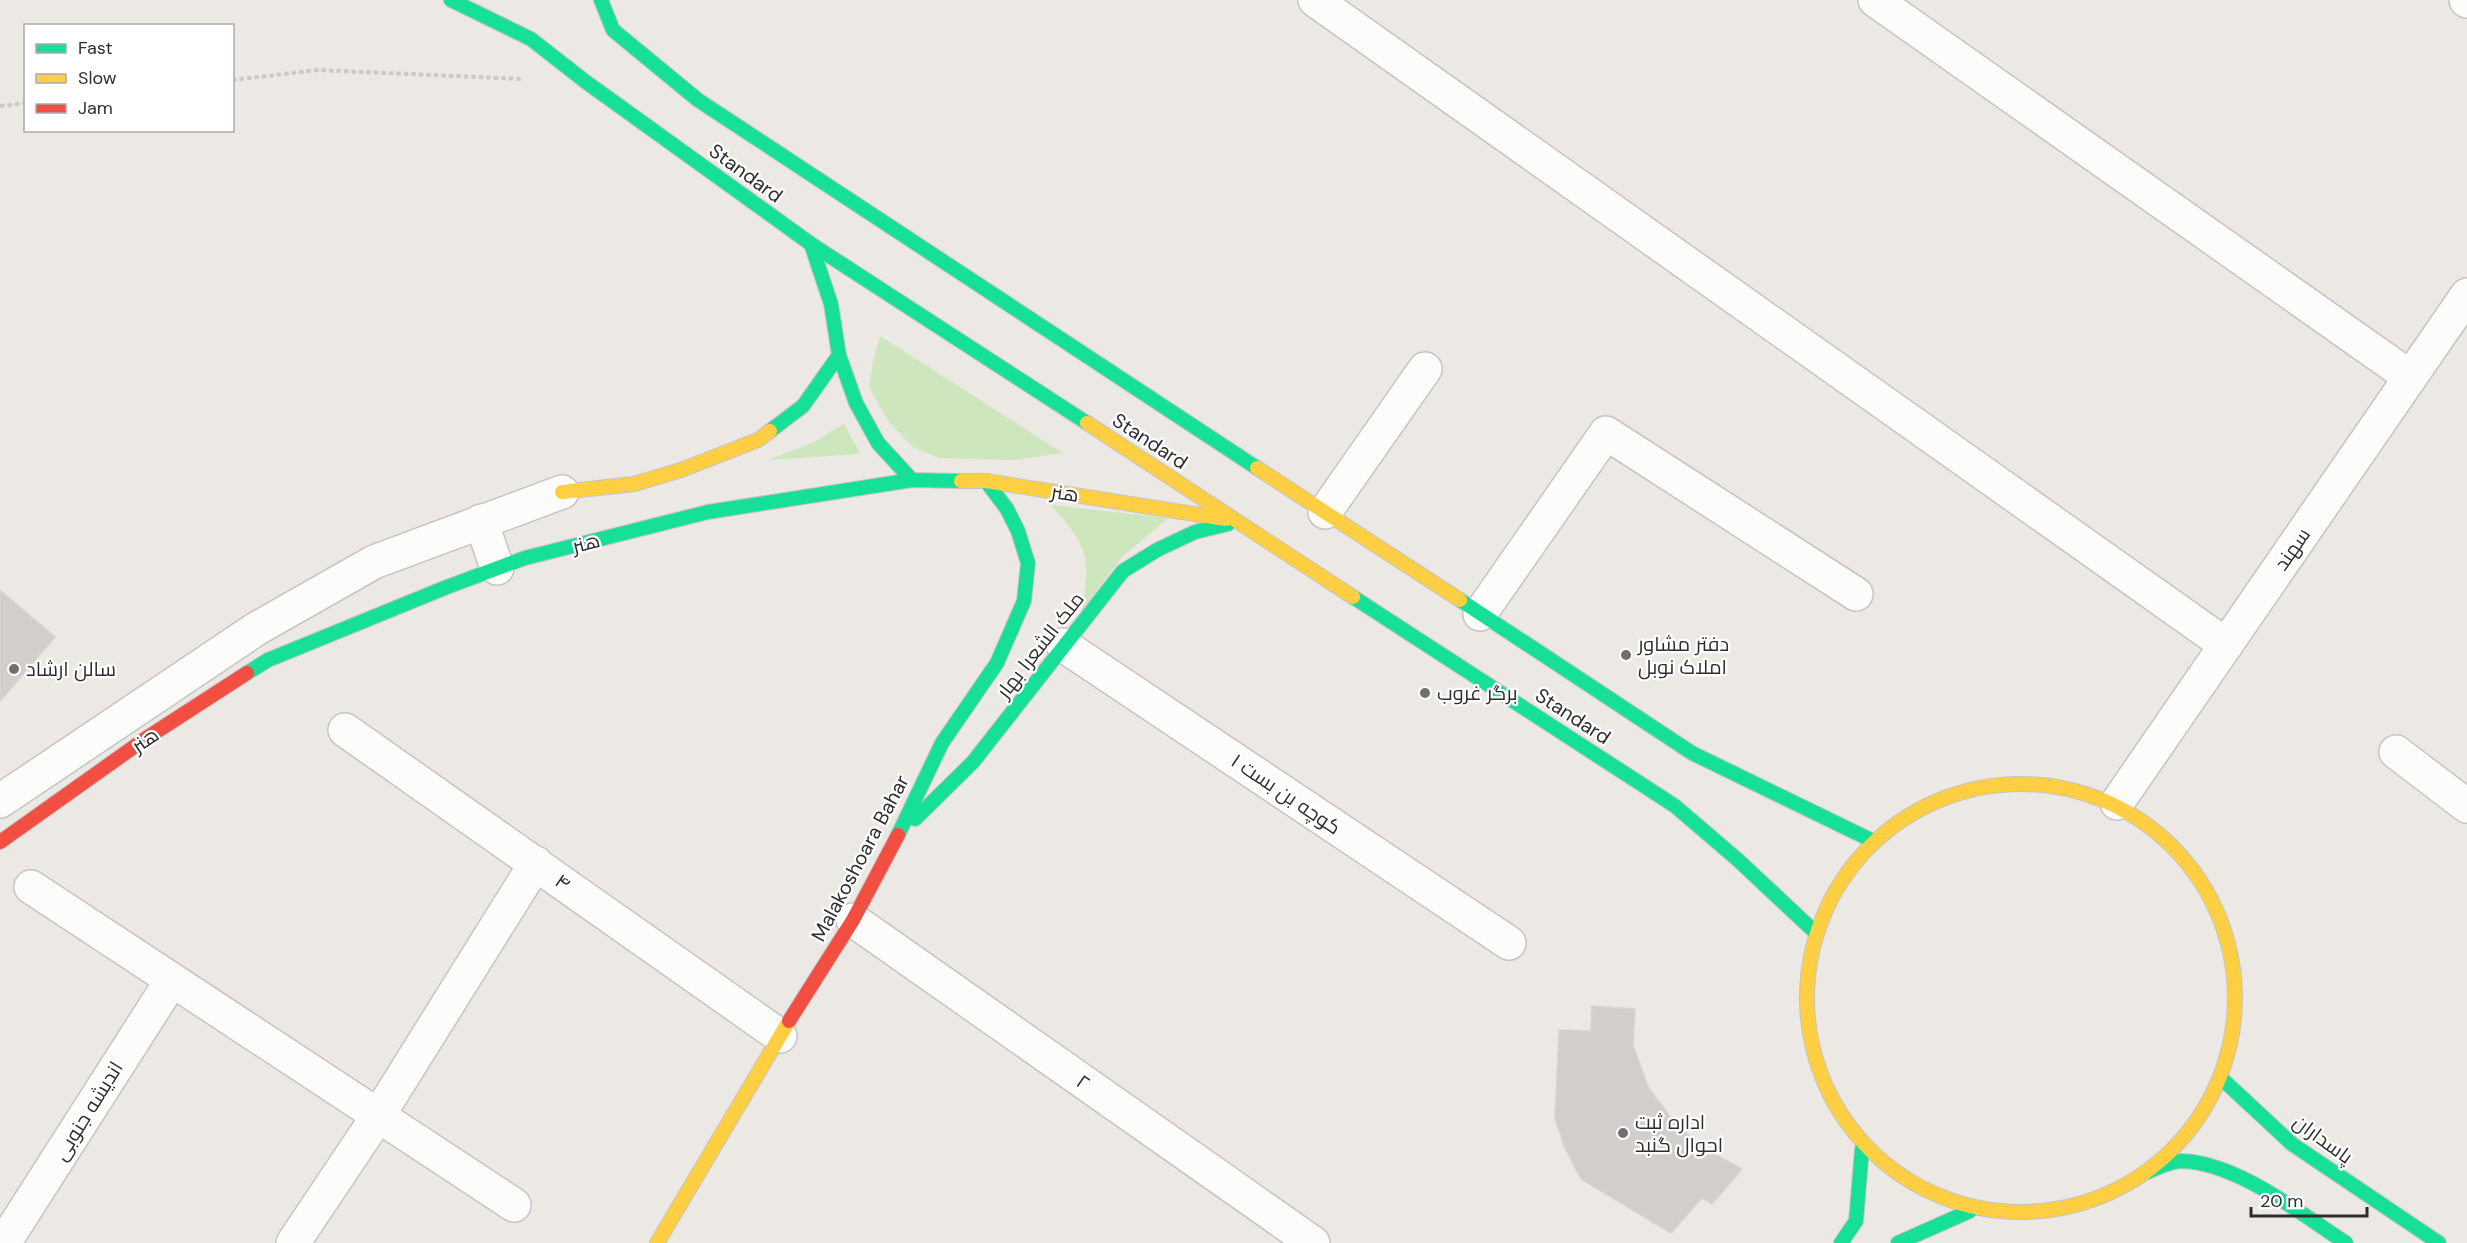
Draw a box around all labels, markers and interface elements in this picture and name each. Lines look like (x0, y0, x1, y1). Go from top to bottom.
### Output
legend (24, 24, 234, 132)
text: Fast (78, 36, 113, 60)
text: Slow (78, 66, 117, 90)
text: Jam (78, 96, 113, 120)
street label: Standard (704, 138, 788, 208)
street label: Standard (1107, 407, 1193, 475)
street label: هنر (1048, 478, 1081, 508)
street label: سهند (2268, 523, 2316, 575)
street label: هنر (568, 527, 603, 559)
street label: ملک الشعرا بهار (990, 587, 1090, 704)
place label: دفتر مشاور املاک نوبل (1637, 631, 1729, 680)
marker: دفتر مشاور املاک نوبل (1619, 648, 1633, 662)
place label: سالن ارشاد (26, 656, 116, 682)
marker: سالن ارشاد (7, 662, 21, 676)
place label: برگر غروب (1437, 680, 1518, 706)
street label: Standard (1530, 682, 1616, 750)
marker: برگر غروب (1418, 686, 1432, 700)
street label: هنر (125, 721, 164, 759)
street label: کوچه بن بست ۱ (1226, 748, 1346, 840)
street label: Malakoshoara Bahar (805, 770, 915, 946)
street label: ۴ (550, 868, 576, 896)
street label: اندیشه جنوبی (47, 1056, 129, 1166)
street label: ۲ (1071, 1068, 1095, 1096)
place label: اداره ثبت احوال گنبد (1635, 1109, 1723, 1158)
street label: پاسداران (2288, 1109, 2359, 1170)
marker: اداره ثبت احوال گنبد (1616, 1126, 1630, 1140)
scale bar (2251, 1180, 2366, 1218)
text: 20 m (2260, 1189, 2303, 1213)

